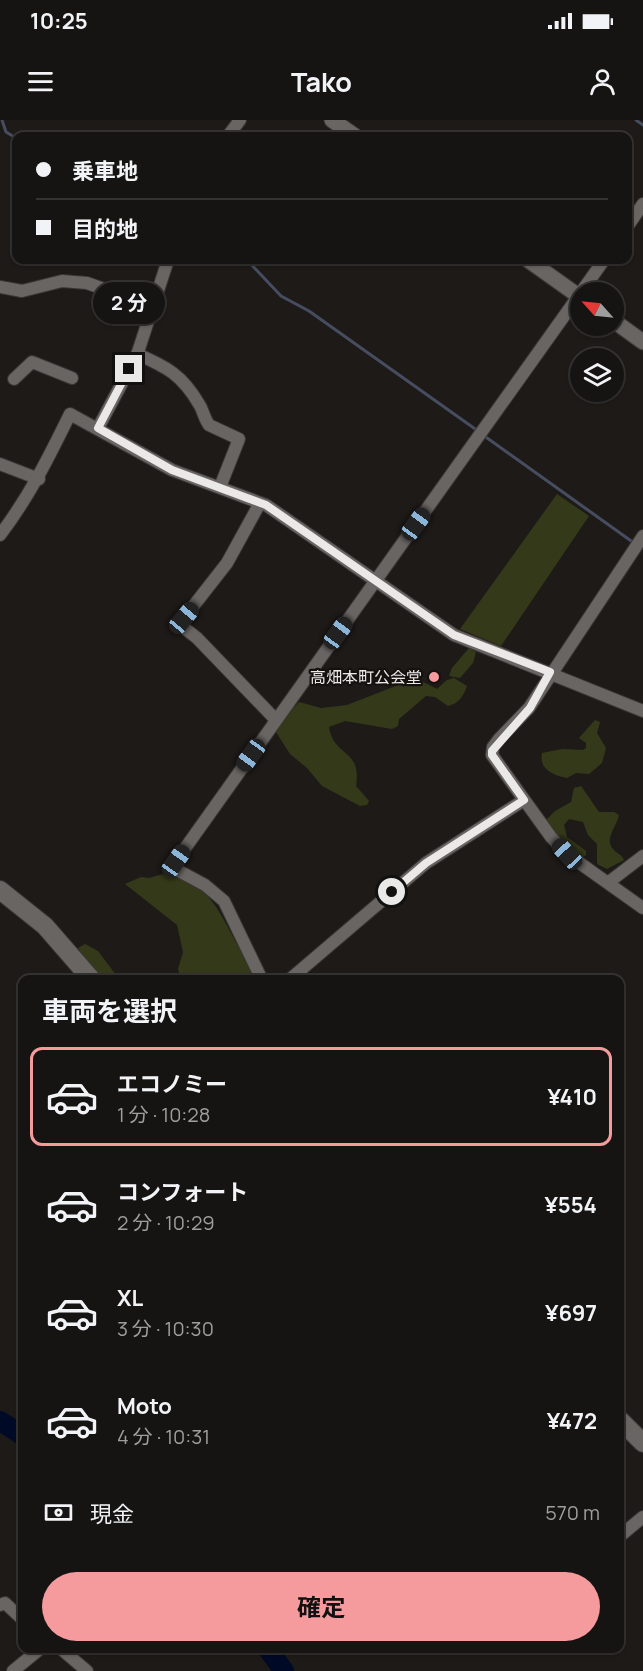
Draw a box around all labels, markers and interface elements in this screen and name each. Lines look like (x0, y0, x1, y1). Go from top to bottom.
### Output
text: 10:25 (30, 6, 88, 36)
text: Tako (291, 63, 352, 100)
icon: menu (24, 65, 57, 98)
icon: person (586, 65, 619, 98)
text: 乗車地 (72, 156, 138, 186)
text: 目的地 (72, 214, 138, 244)
callout: 2 分 (93, 282, 165, 324)
north arrow (570, 282, 624, 336)
map controls (570, 282, 624, 402)
text: 2 分 (111, 289, 147, 316)
button: layers (570, 348, 624, 402)
route end (115, 355, 142, 382)
car (398, 504, 434, 544)
car (166, 598, 202, 638)
car (320, 613, 356, 653)
place label: 高畑本町公会堂 (310, 666, 422, 688)
marker: 高畑本町公会堂 (427, 670, 441, 684)
car (233, 735, 269, 775)
car (548, 835, 586, 873)
car (158, 841, 194, 881)
route start (378, 878, 405, 905)
text: 車両を選択 (42, 992, 177, 1029)
text: エコノミー (117, 1069, 227, 1099)
icon: car (45, 1070, 99, 1124)
text: ¥410 (548, 1082, 597, 1112)
text: 1 分 · 10:28 (117, 1101, 210, 1128)
text: コンフォート (117, 1177, 248, 1207)
icon: car (45, 1178, 99, 1232)
text: ¥554 (544, 1190, 597, 1220)
text: 2 分 · 10:29 (117, 1209, 215, 1236)
text: XL (117, 1283, 143, 1313)
icon: car (45, 1286, 99, 1340)
text: ¥697 (545, 1298, 597, 1328)
text: 3 分 · 10:30 (117, 1315, 214, 1342)
text: Moto (117, 1391, 172, 1421)
icon: car (45, 1394, 99, 1448)
text: ¥472 (547, 1406, 597, 1436)
text: 4 分 · 10:31 (117, 1423, 210, 1450)
icon: cash (42, 1496, 75, 1529)
text: 現金 (90, 1499, 134, 1529)
text: 570 m (545, 1499, 600, 1526)
button: 確定 (42, 1572, 600, 1641)

